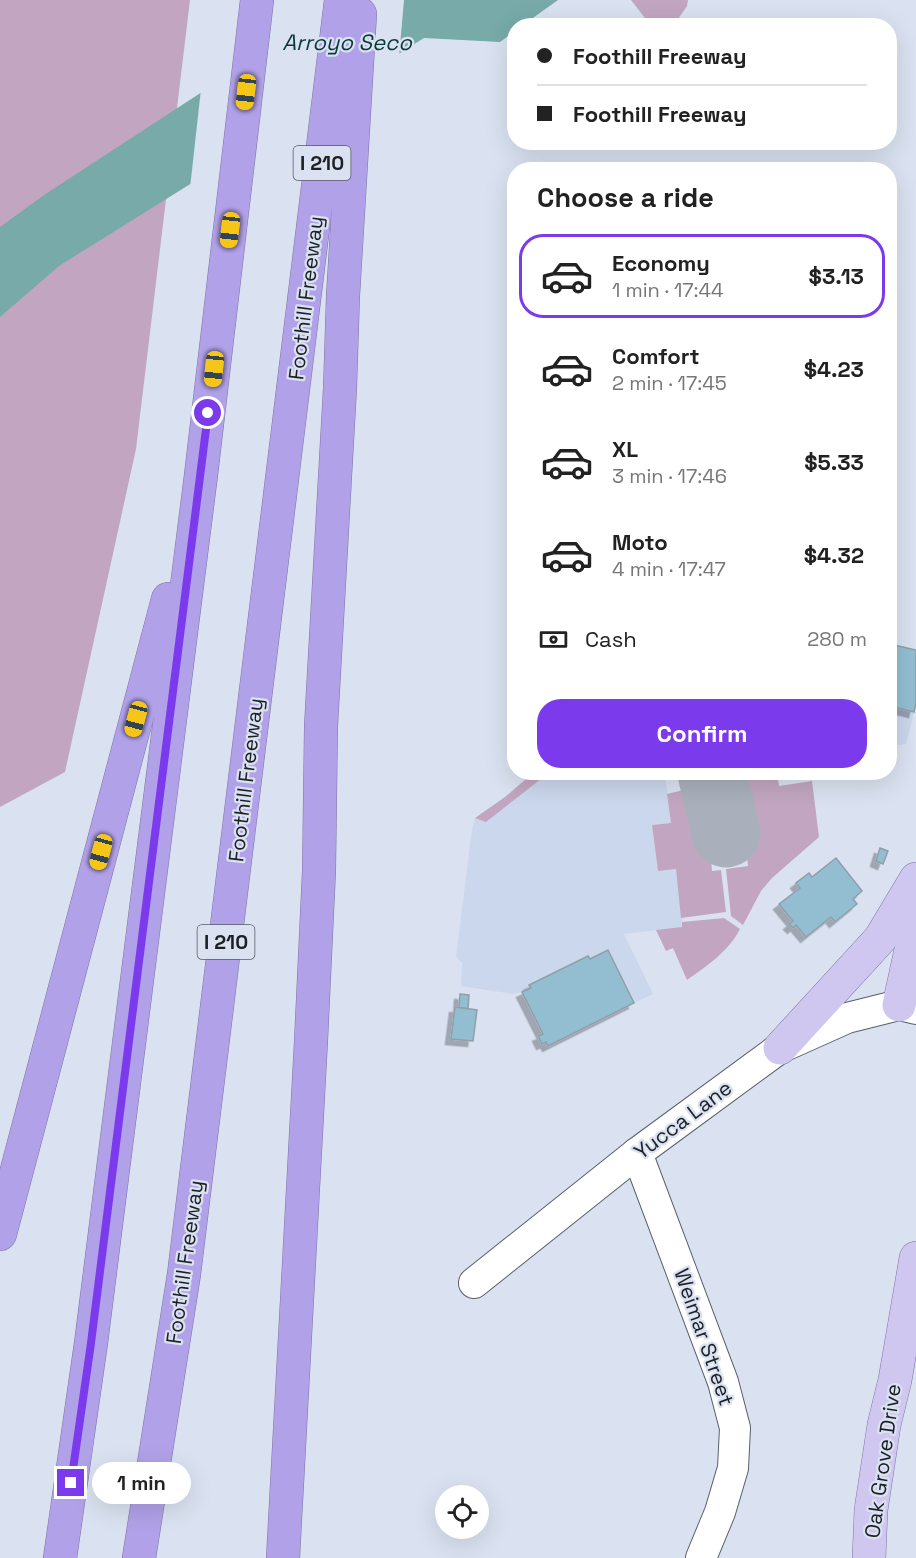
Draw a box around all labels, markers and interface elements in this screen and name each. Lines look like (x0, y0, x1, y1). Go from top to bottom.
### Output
water label: Arroyo Seco (282, 28, 413, 56)
text: Foothill Freeway (573, 42, 747, 70)
car (235, 73, 257, 111)
text: Foothill Freeway (573, 100, 747, 128)
road number: I 210 (294, 146, 350, 180)
text: Choose a ride (537, 180, 714, 215)
car (219, 211, 241, 249)
street label: Foothill Freeway (282, 214, 329, 381)
icon: car (540, 249, 594, 303)
text: Economy (612, 249, 710, 277)
text: $3.13 (809, 262, 864, 290)
text: 1 min · 17:44 (612, 277, 724, 303)
icon: car (540, 342, 594, 396)
text: Comfort (612, 342, 700, 370)
car (203, 350, 225, 388)
text: $4.23 (804, 355, 864, 383)
text: 2 min · 17:45 (612, 370, 727, 396)
route start (194, 399, 221, 426)
icon: car (540, 435, 594, 489)
text: XL (612, 435, 638, 463)
text: $5.33 (804, 448, 864, 476)
text: 3 min · 17:46 (612, 463, 727, 489)
icon: car (540, 528, 594, 582)
text: Moto (612, 528, 668, 556)
text: $4.32 (804, 541, 864, 569)
text: 4 min · 17:47 (612, 556, 726, 582)
icon: cash (537, 623, 570, 656)
text: Cash (585, 625, 637, 653)
text: 280 m (807, 626, 867, 652)
street label: Foothill Freeway (222, 696, 269, 863)
car (123, 699, 149, 739)
button: Confirm (537, 699, 867, 768)
car (88, 832, 114, 872)
road number: I 210 (198, 925, 254, 959)
street label: Yucca Lane (628, 1074, 737, 1165)
street label: Foothill Freeway (160, 1178, 209, 1345)
street label: Weimar Street (668, 1265, 741, 1409)
street label: Oak Grove Drive (858, 1382, 907, 1540)
callout: 1 min (92, 1462, 191, 1504)
route end (57, 1469, 84, 1496)
text: 1 min (117, 1470, 166, 1496)
map controls (435, 1485, 489, 1539)
button: locate (435, 1485, 489, 1539)

